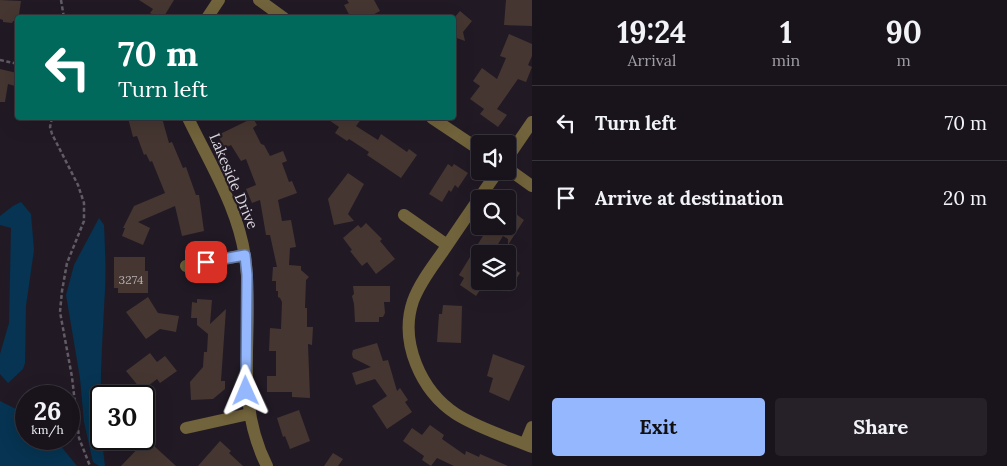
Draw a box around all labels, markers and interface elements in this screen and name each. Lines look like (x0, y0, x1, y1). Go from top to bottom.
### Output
text: 19:24 (617, 13, 687, 51)
text: 1 (780, 13, 792, 51)
text: 90 (885, 13, 922, 51)
text: 70 m (118, 31, 198, 76)
icon: left (35, 35, 100, 100)
text: Arrival (627, 50, 676, 70)
text: min (772, 50, 800, 70)
text: m (896, 50, 911, 70)
text: Turn left (118, 75, 208, 103)
icon: left (552, 109, 580, 137)
text: Turn left (595, 111, 676, 135)
text: 70 m (944, 111, 987, 135)
street label: Lakeside Drive (205, 130, 263, 232)
map controls (471, 135, 516, 290)
button: sound (471, 135, 516, 180)
icon: arrive (552, 184, 580, 212)
text: Arrive at destination (595, 186, 784, 210)
text: 20 m (943, 186, 987, 210)
button: search (471, 190, 516, 235)
pin (185, 241, 227, 283)
button: layers (471, 245, 516, 290)
icon: arrive (192, 248, 220, 276)
house number: 3274 (119, 272, 144, 287)
position arrow (219, 364, 271, 416)
speed limit sign: 30 (90, 385, 155, 450)
text: 26 (34, 395, 61, 427)
button: Exit (552, 398, 765, 456)
button: Share (775, 398, 987, 456)
text: km/h (31, 422, 64, 437)

